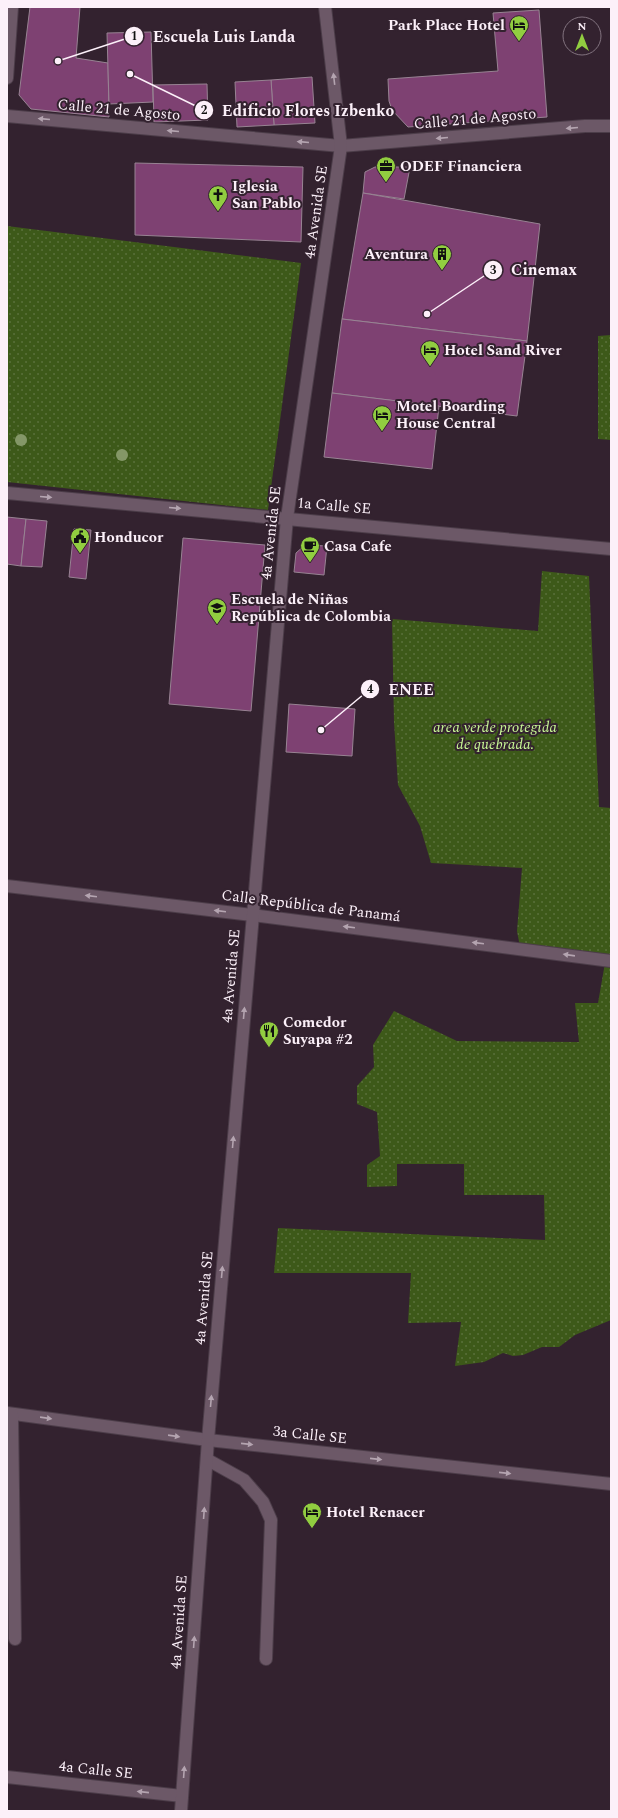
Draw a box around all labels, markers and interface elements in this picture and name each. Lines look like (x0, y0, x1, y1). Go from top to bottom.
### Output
place label: Park Place Hotel (388, 14, 505, 37)
hotel icon: Park Place Hotel (508, 14, 530, 42)
north arrow (562, 16, 602, 56)
text: N (578, 18, 587, 35)
callout: Escuela Luis Landa (124, 22, 303, 50)
text: Escuela Luis Landa (153, 25, 296, 49)
text: 1 (131, 27, 137, 46)
one-way arrow (331, 73, 337, 85)
street label: Calle 21 de Agosto (57, 93, 181, 127)
callout: Edificio Flores Izbenko (194, 96, 402, 124)
text: Edificio Flores Izbenko (222, 99, 394, 123)
text: 2 (201, 101, 208, 120)
street label: Calle 21 de Agosto (413, 102, 537, 136)
one-way arrow (38, 116, 50, 122)
one-way arrow (566, 124, 578, 131)
one-way arrow (167, 127, 179, 134)
one-way arrow (436, 134, 448, 141)
one-way arrow (297, 139, 309, 146)
office icon: ODEF Financiera (375, 155, 397, 183)
place label: ODEF Financiera (400, 155, 522, 178)
street label: 4a Avenida SE (298, 164, 334, 260)
place label: Iglesia San Pablo (232, 175, 301, 215)
church icon: Iglesia San Pablo (207, 184, 229, 212)
place label: Aventura (364, 243, 428, 266)
building icon: Aventura (431, 243, 453, 271)
callout: Cinemax (483, 256, 584, 284)
text: Cinemax (511, 258, 577, 282)
text: 3 (490, 261, 497, 280)
hotel icon: Hotel Sand River (419, 339, 441, 367)
place label: Hotel Sand River (444, 339, 562, 362)
place label: Motel Boarding House Central (396, 395, 505, 435)
hotel icon: Motel Boarding House Central (371, 404, 393, 432)
street label: 4a Avenida SE (255, 485, 287, 581)
street label: 1a Calle SE (296, 491, 372, 521)
one-way arrow (40, 493, 52, 500)
one-way arrow (169, 505, 181, 511)
public building icon: Honducor (69, 526, 91, 554)
place label: Honducor (94, 526, 164, 549)
cafe icon: Casa Cafe (299, 535, 321, 563)
place label: Casa Cafe (324, 535, 392, 558)
place label: Escuela de Niñas República de Colombia (231, 588, 391, 628)
school or university icon: Escuela de Niñas República de Colombia (206, 597, 228, 625)
callout: ENEE (360, 675, 442, 703)
text: ENEE (388, 678, 434, 702)
text: 4 (367, 680, 374, 699)
park label: area verde protegida de quebrada. (433, 716, 557, 756)
street label: Calle República de Panamá (220, 884, 402, 928)
one-way arrow (85, 892, 97, 899)
one-way arrow (214, 908, 226, 914)
one-way arrow (343, 924, 355, 930)
street label: 4a Avenida SE (215, 928, 247, 1024)
one-way arrow (472, 940, 484, 946)
one-way arrow (562, 952, 575, 958)
one-way arrow (241, 1007, 248, 1019)
place label: Comedor Suyapa #2 (283, 1011, 353, 1051)
restaurant icon: Comedor Suyapa #2 (258, 1020, 280, 1048)
one-way arrow (230, 1136, 237, 1148)
street label: 4a Avenida SE (188, 1250, 220, 1346)
one-way arrow (219, 1266, 226, 1278)
one-way arrow (208, 1395, 215, 1407)
one-way arrow (40, 1415, 52, 1421)
street label: 3a Calle SE (272, 1420, 348, 1450)
one-way arrow (168, 1433, 181, 1439)
one-way arrow (241, 1441, 253, 1448)
one-way arrow (370, 1455, 382, 1462)
one-way arrow (499, 1470, 511, 1476)
hotel icon: Hotel Renacer (301, 1501, 323, 1529)
place label: Hotel Renacer (326, 1501, 425, 1524)
one-way arrow (200, 1507, 207, 1519)
street label: 4a Avenida SE (164, 1574, 194, 1670)
one-way arrow (190, 1636, 197, 1649)
street label: 4a Calle SE (58, 1755, 134, 1785)
one-way arrow (180, 1766, 187, 1778)
one-way arrow (137, 1788, 149, 1795)

